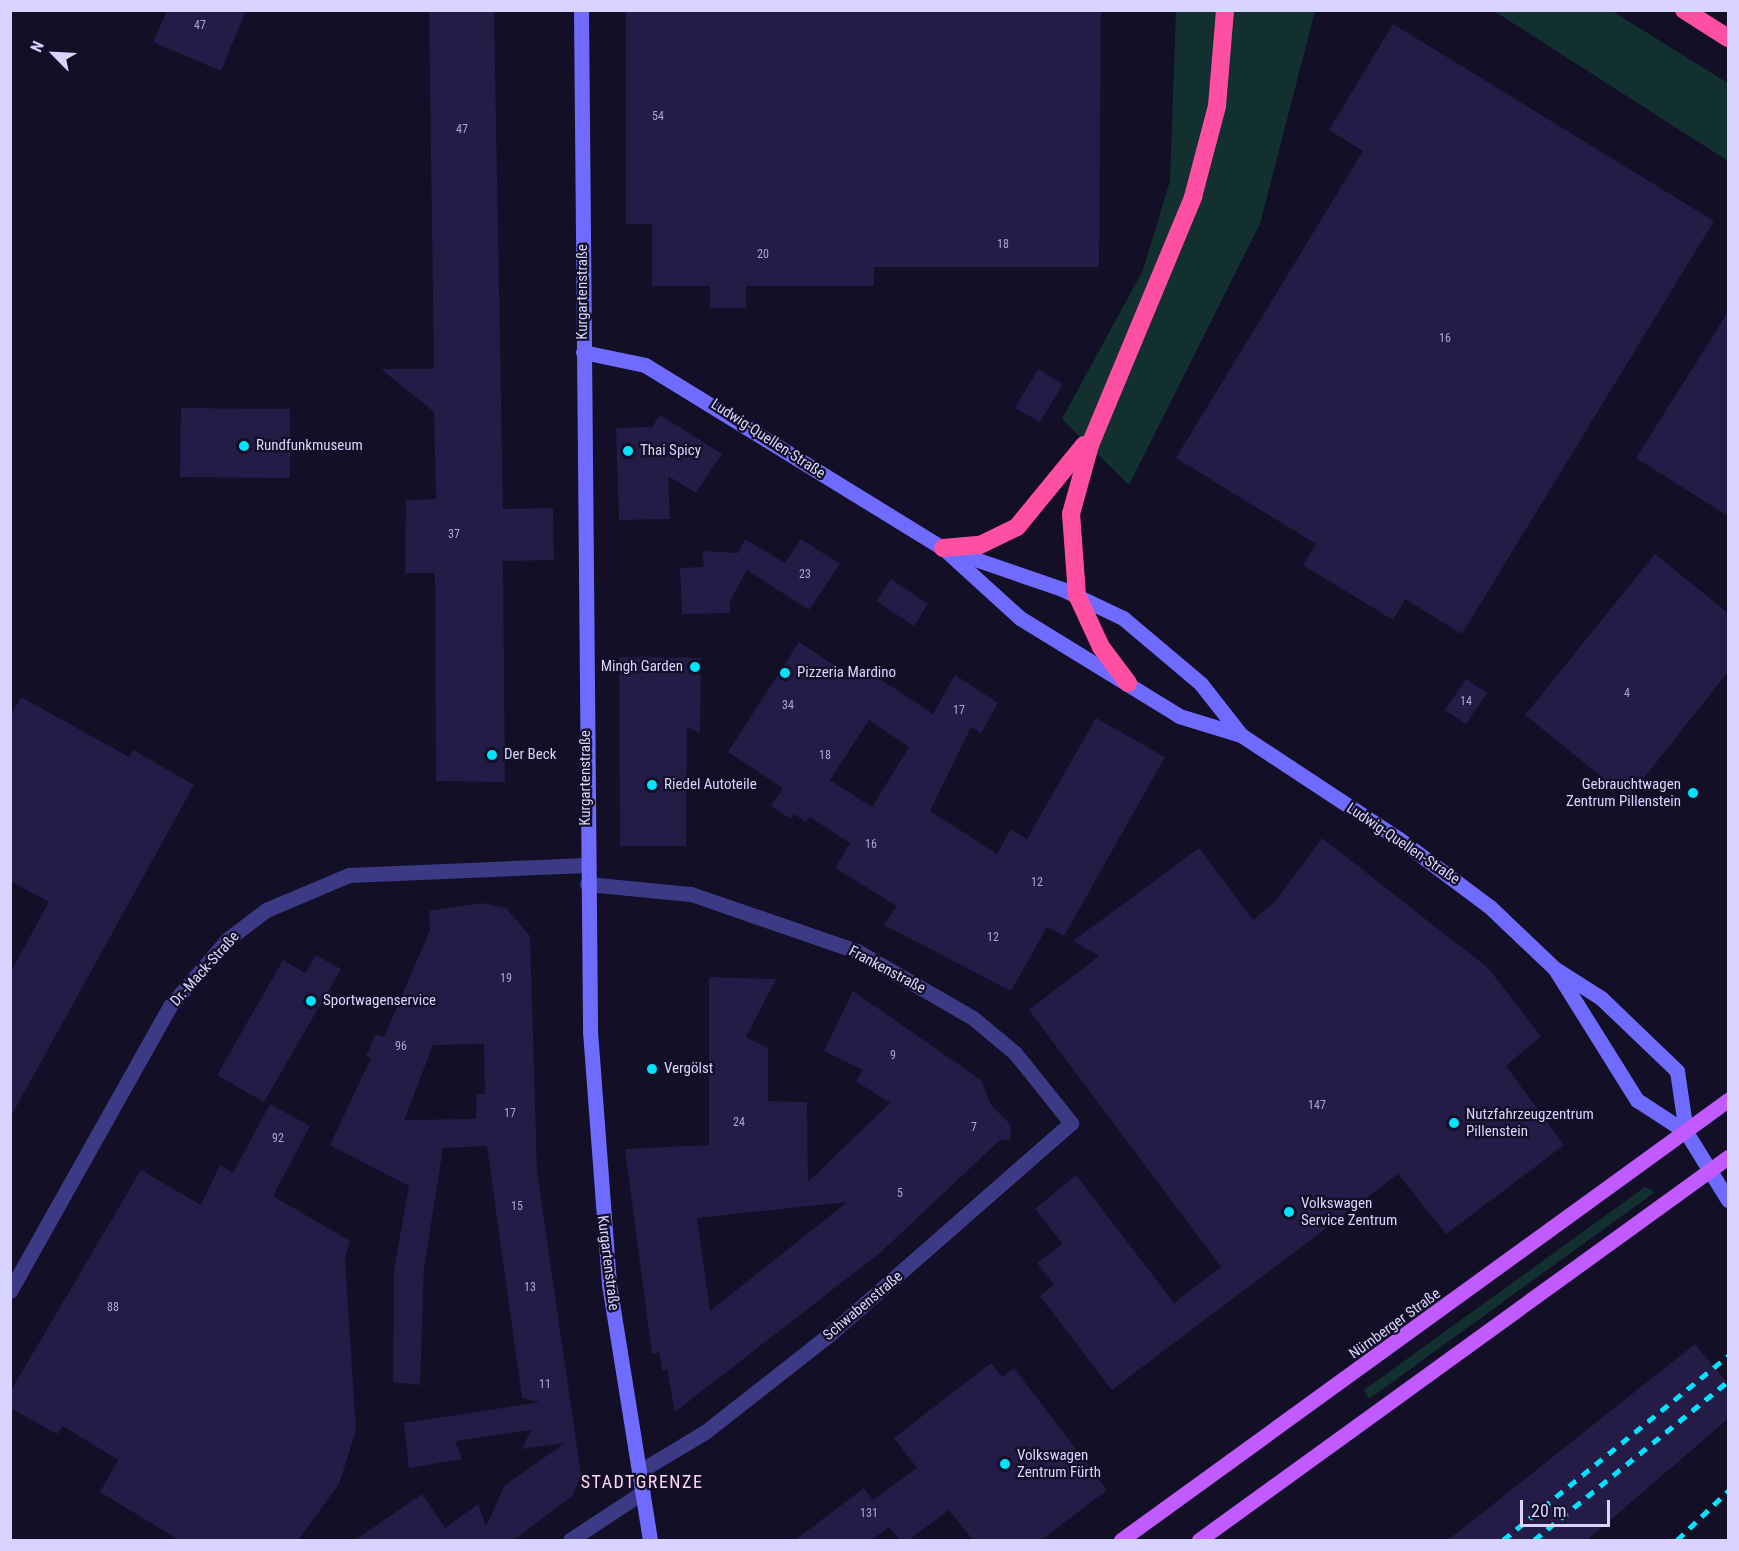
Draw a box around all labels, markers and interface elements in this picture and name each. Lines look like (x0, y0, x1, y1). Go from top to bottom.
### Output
house number: 47 (194, 19, 206, 33)
north arrow (24, 24, 84, 84)
text: N (26, 38, 48, 55)
house number: 54 (652, 110, 664, 124)
house number: 47 (456, 123, 468, 137)
house number: 18 (997, 238, 1009, 252)
street label: Kurgartenstraße (574, 244, 592, 340)
house number: 20 (757, 248, 769, 262)
house number: 16 (1439, 332, 1451, 346)
street label: Ludwig-Quellen-Straße (708, 395, 828, 483)
place label: Rundfunkmuseum (256, 437, 363, 455)
marker: Rundfunkmuseum (237, 439, 251, 453)
place label: Thai Spicy (640, 442, 701, 460)
marker: Thai Spicy (621, 444, 635, 458)
house number: 37 (448, 528, 460, 542)
house number: 23 (799, 568, 811, 582)
place label: Mingh Garden (601, 658, 683, 676)
marker: Mingh Garden (688, 660, 702, 674)
place label: Pizzeria Mardino (797, 664, 896, 682)
marker: Pizzeria Mardino (778, 666, 792, 680)
house number: 4 (1624, 687, 1630, 701)
house number: 14 (1460, 695, 1472, 709)
house number: 34 (782, 699, 794, 713)
house number: 17 (953, 704, 965, 718)
street label: Kurgartenstraße (577, 730, 595, 826)
place label: Der Beck (504, 746, 557, 764)
marker: Der Beck (485, 748, 499, 762)
house number: 18 (819, 749, 831, 763)
place label: Gebrauchtwagen Zentrum Pillenstein (1566, 775, 1681, 810)
place label: Riedel Autoteile (664, 776, 757, 794)
marker: Riedel Autoteile (645, 778, 659, 792)
marker: Gebrauchtwagen Zentrum Pillenstein (1686, 786, 1700, 800)
street label: Ludwig-Quellen-Straße (1343, 799, 1463, 889)
house number: 16 (865, 838, 877, 852)
house number: 12 (1031, 876, 1043, 890)
street label: Dr.-Mack-Straße (167, 928, 243, 1010)
house number: 12 (987, 931, 999, 945)
street label: Frankenstraße (846, 942, 928, 998)
house number: 19 (500, 972, 512, 986)
place label: Sportwagenservice (323, 992, 436, 1010)
marker: Sportwagenservice (304, 994, 318, 1008)
house number: 96 (395, 1040, 407, 1054)
house number: 9 (890, 1049, 896, 1063)
place label: Vergölst (664, 1060, 713, 1078)
marker: Vergölst (645, 1062, 659, 1076)
house number: 147 (1308, 1099, 1326, 1113)
place label: Nutzfahrzeugzentrum Pillenstein (1466, 1105, 1594, 1140)
house number: 17 (504, 1107, 516, 1121)
house number: 24 (733, 1116, 745, 1130)
marker: Nutzfahrzeugzentrum Pillenstein (1447, 1116, 1461, 1130)
house number: 7 (971, 1121, 977, 1135)
house number: 92 (272, 1132, 284, 1146)
house number: 5 (897, 1187, 903, 1201)
place label: Volkswagen Service Zentrum (1301, 1194, 1397, 1229)
house number: 15 (511, 1200, 523, 1214)
marker: Volkswagen Service Zentrum (1282, 1205, 1296, 1219)
street label: Kurgartenstraße (593, 1214, 623, 1312)
street label: Schwabenstraße (820, 1268, 906, 1344)
house number: 13 (524, 1281, 536, 1295)
street label: Nürnberger Straße (1346, 1285, 1444, 1363)
house number: 88 (107, 1301, 119, 1315)
house number: 11 (539, 1378, 551, 1392)
place label: Volkswagen Zentrum Fürth (1017, 1446, 1101, 1481)
marker: Volkswagen Zentrum Fürth (998, 1457, 1012, 1471)
district label: STADTGRENZE (581, 1471, 703, 1493)
scale bar (1523, 1488, 1613, 1526)
text: 20 m (1531, 1500, 1566, 1521)
house number: 131 (860, 1507, 878, 1521)

